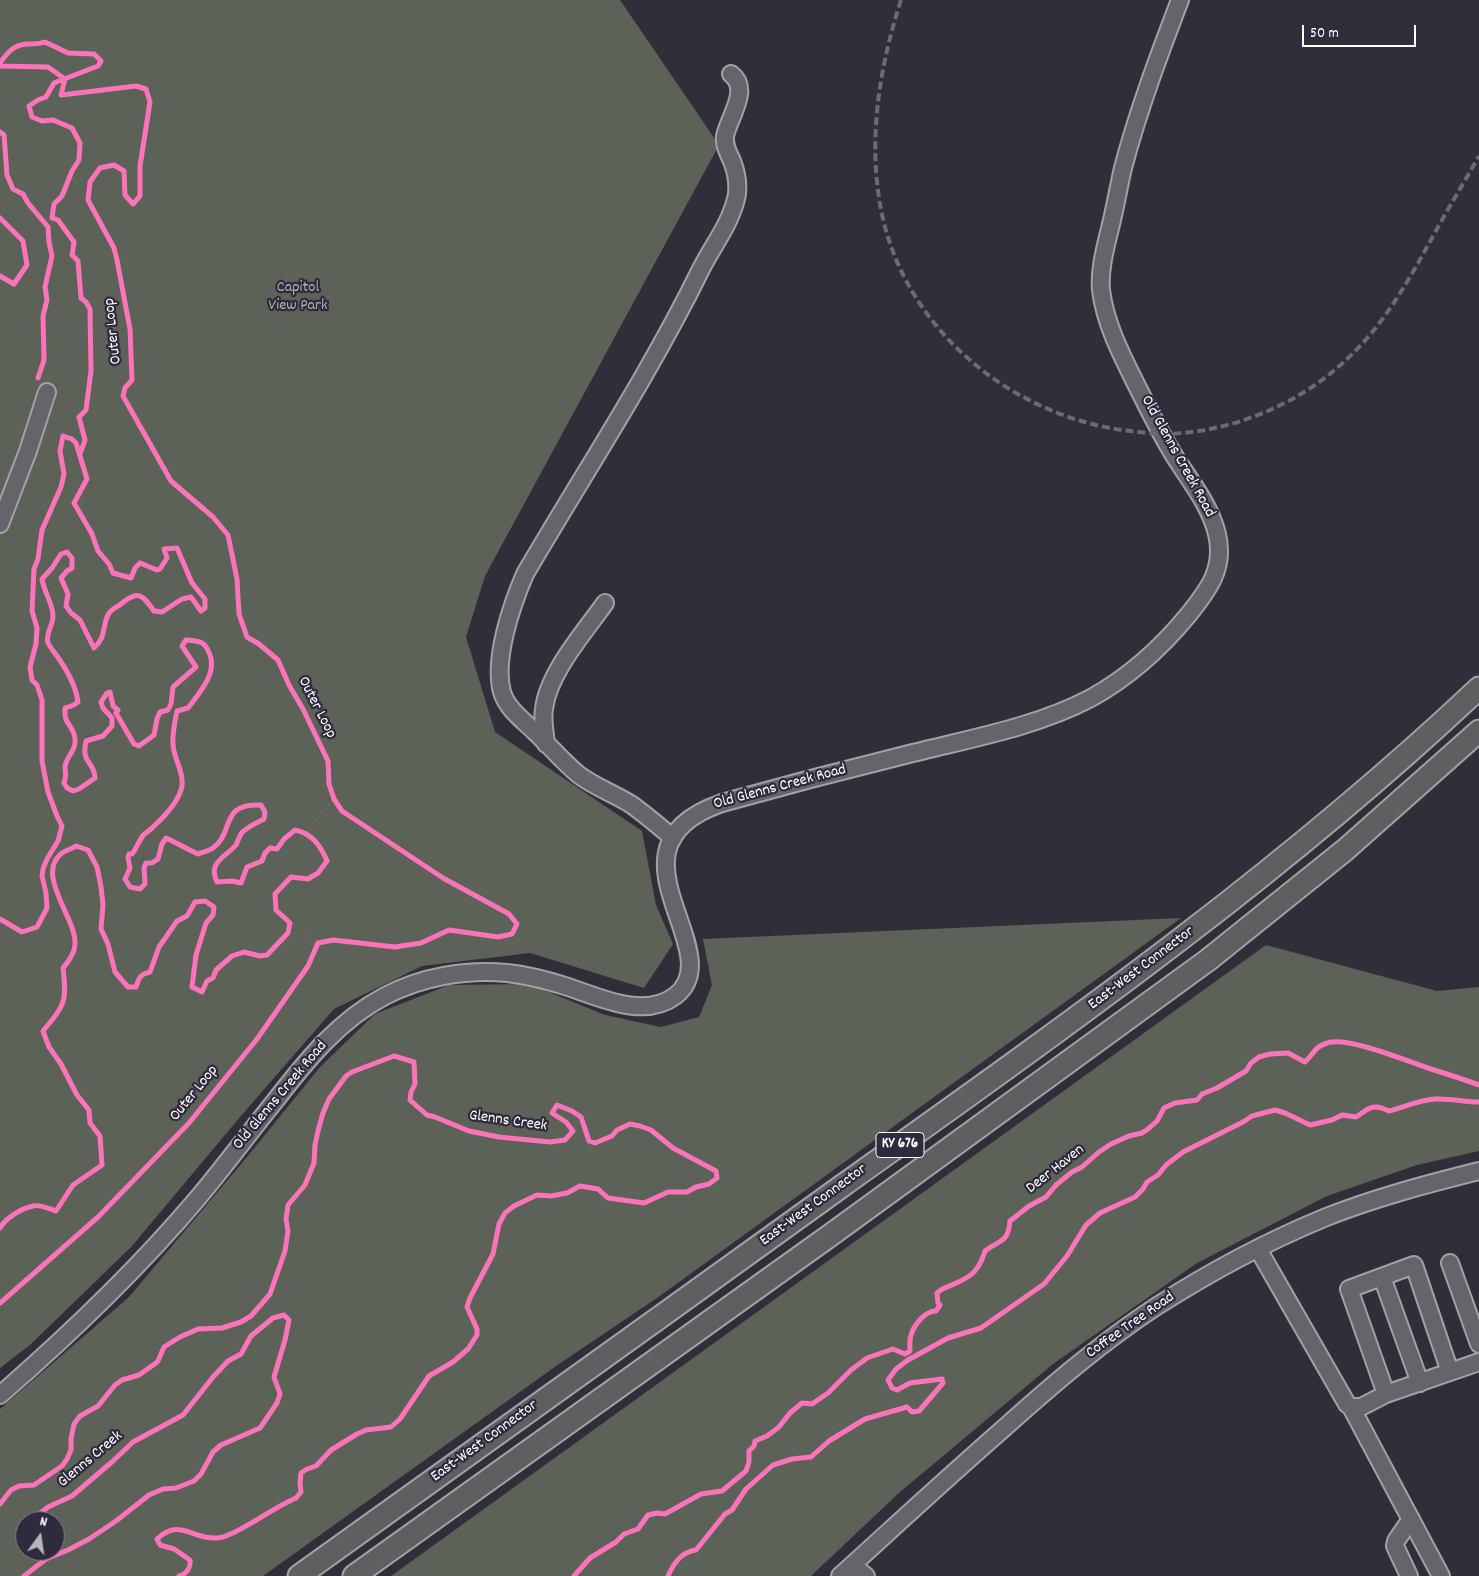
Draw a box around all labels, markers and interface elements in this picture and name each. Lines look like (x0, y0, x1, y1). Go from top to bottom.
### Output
scale bar (1304, 15, 1418, 47)
text: 50 m (1310, 23, 1339, 45)
park label: Capitol View Park (269, 279, 327, 317)
street label: Outer Loop (101, 297, 127, 365)
street label: Old Glenns Creek Road (1136, 393, 1218, 521)
street label: Outer Loop (292, 674, 340, 742)
street label: Old Glenns Creek Road (712, 761, 848, 815)
street label: East-West Connector (1085, 923, 1199, 1015)
street label: Old Glenns Creek Road (230, 1038, 332, 1154)
street label: Outer Loop (167, 1062, 223, 1126)
street label: Glenns Creek (468, 1107, 548, 1137)
road number: KY 676 (876, 1132, 924, 1158)
street label: Deer Haven (1023, 1141, 1089, 1199)
street label: East-West Connector (757, 1161, 871, 1251)
street label: Coffee Tree Road (1083, 1288, 1179, 1364)
street label: East-West Connector (428, 1397, 542, 1487)
street label: Glenns Creek (55, 1427, 127, 1493)
north arrow (15, 1511, 65, 1561)
text: N (38, 1512, 49, 1533)

